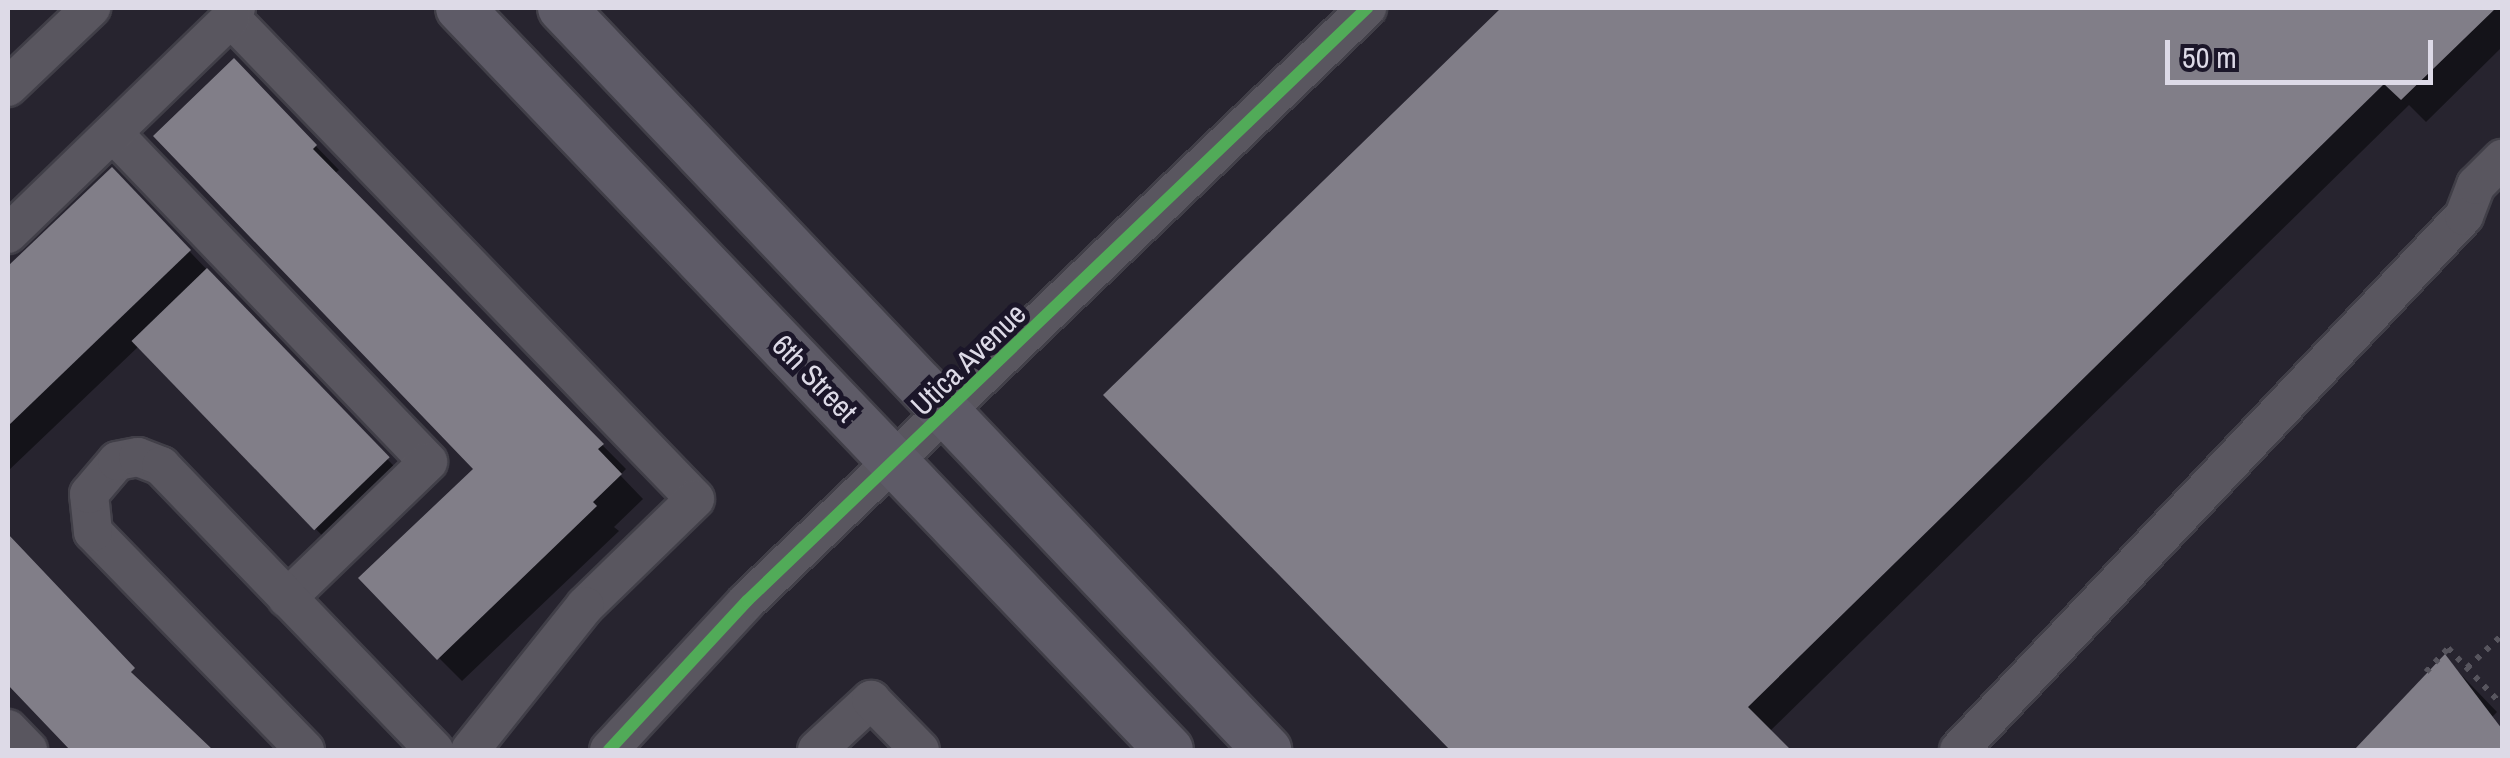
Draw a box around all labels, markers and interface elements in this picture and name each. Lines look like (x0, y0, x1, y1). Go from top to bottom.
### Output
scale bar (2170, 20, 2438, 82)
text: 50 m (2182, 37, 2237, 77)
street label: Utica Avenue (903, 295, 1033, 423)
street label: 6th Street (765, 327, 865, 429)

